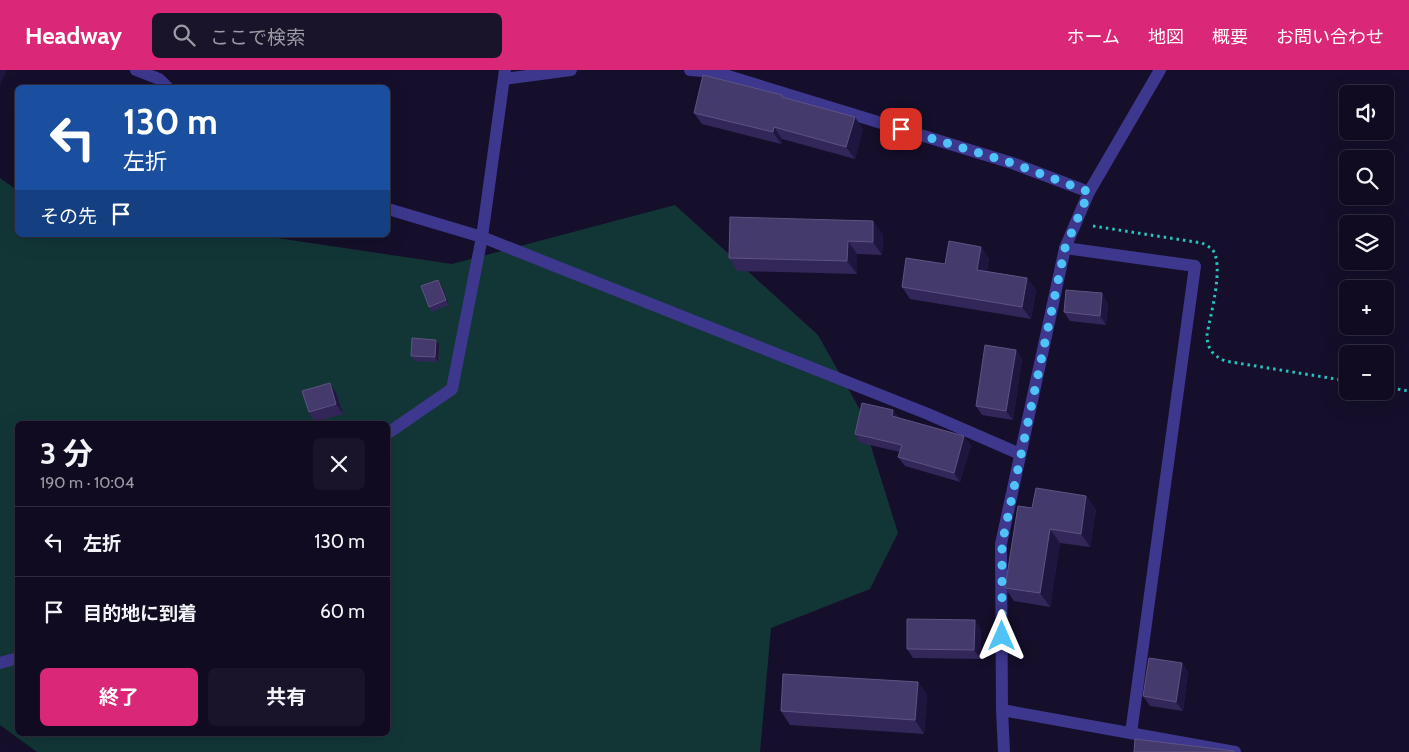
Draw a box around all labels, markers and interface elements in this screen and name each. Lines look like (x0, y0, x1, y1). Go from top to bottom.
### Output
search box (152, 13, 502, 58)
text: Headway (25, 21, 122, 50)
icon: search (170, 21, 198, 49)
text: ここで検索 (210, 26, 305, 49)
text: ホーム (1067, 26, 1120, 48)
text: 地図 (1148, 26, 1184, 48)
text: 概要 (1212, 26, 1248, 48)
text: お問い合わせ (1276, 26, 1384, 48)
map controls (1339, 85, 1394, 400)
button: sound (1339, 85, 1394, 140)
text: 130 m (123, 100, 218, 143)
icon: left (40, 105, 105, 170)
pin (880, 108, 922, 150)
icon: arrive (887, 115, 915, 143)
text: 左折 (123, 148, 167, 175)
button: search (1339, 150, 1394, 205)
icon: arrive (107, 200, 135, 228)
text: その先 (40, 205, 97, 228)
button: layers (1339, 215, 1394, 270)
button: + (1339, 280, 1394, 335)
button: − (1339, 345, 1394, 400)
text: 3 分 (40, 435, 93, 472)
button: close (313, 438, 365, 490)
text: 190 m · 10:04 (40, 473, 134, 492)
icon: left (40, 528, 68, 556)
text: 130 m (314, 530, 365, 553)
text: 左折 (83, 532, 121, 555)
icon: arrive (40, 598, 68, 626)
text: 60 m (320, 600, 365, 623)
text: 目的地に到着 (83, 602, 197, 625)
position arrow (975, 609, 1027, 661)
button: 終了 (40, 668, 198, 726)
button: 共有 (208, 668, 365, 726)

